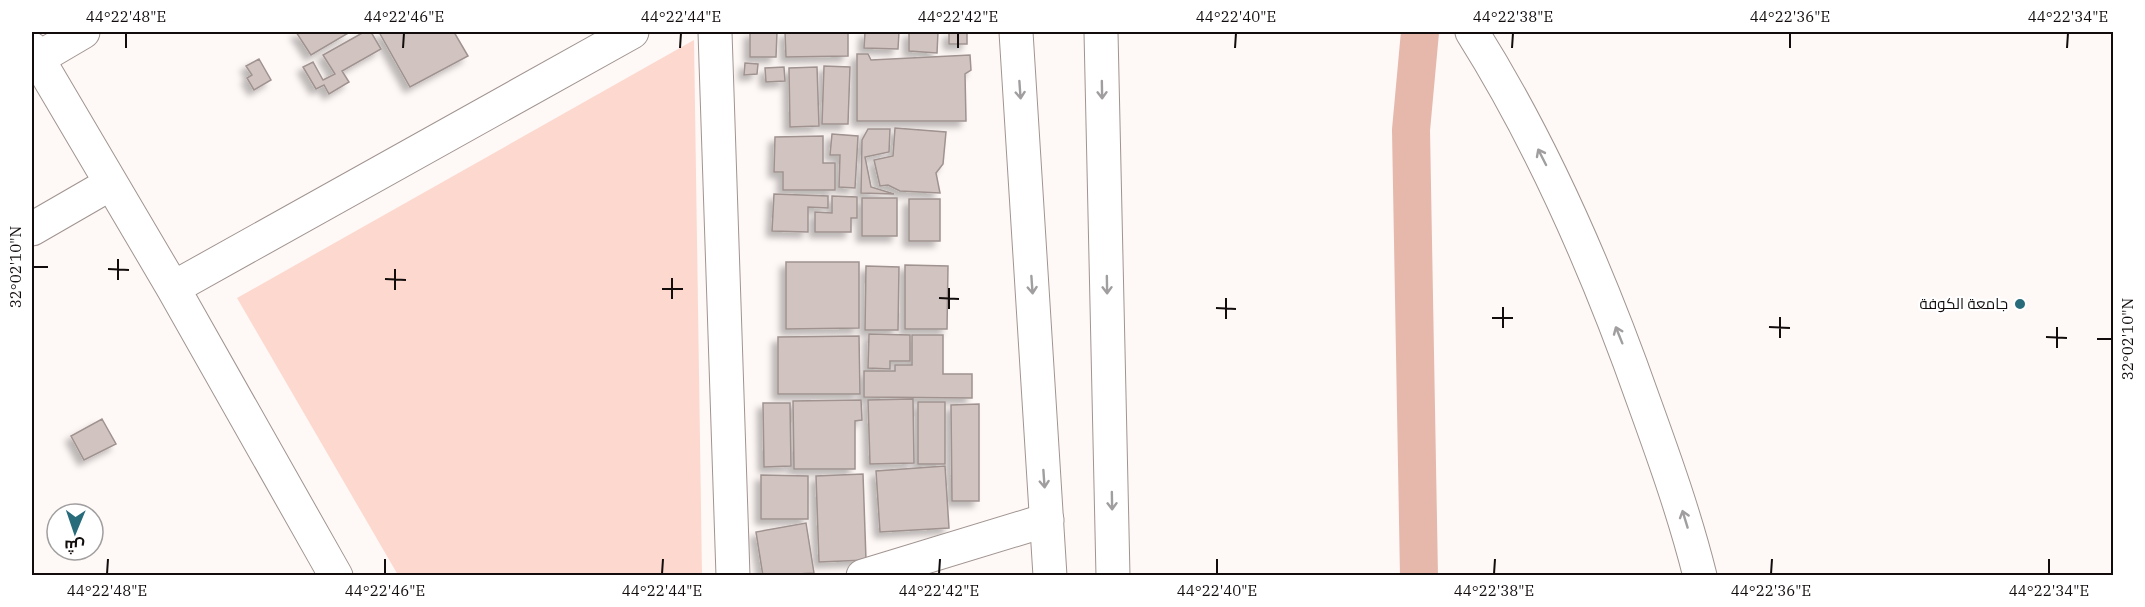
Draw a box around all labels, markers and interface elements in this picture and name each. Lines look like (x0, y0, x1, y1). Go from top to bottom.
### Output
text: 44°22'48"E (86, 7, 166, 26)
text: 44°22'46"E (364, 7, 444, 26)
text: 44°22'44"E (641, 7, 721, 26)
text: 44°22'42"E (918, 7, 998, 26)
text: 44°22'40"E (1196, 7, 1276, 26)
text: 44°22'38"E (1473, 7, 1553, 26)
text: 44°22'36"E (1750, 7, 1830, 26)
text: 44°22'34"E (2028, 7, 2108, 26)
one-way arrow (1015, 79, 1026, 99)
one-way arrow (1096, 79, 1108, 99)
one-way arrow (1536, 148, 1547, 166)
text: 32°02'10"N (6, 226, 25, 308)
one-way arrow (1027, 274, 1038, 294)
one-way arrow (1101, 274, 1113, 294)
place label: جامعة الكوفة (1919, 294, 2008, 313)
marker: جامعة الكوفة (2013, 297, 2027, 311)
text: 32°02'10"N (2118, 298, 2137, 380)
one-way arrow (1613, 327, 1624, 345)
one-way arrow (1039, 469, 1050, 489)
one-way arrow (1106, 490, 1118, 510)
north arrow (45, 502, 105, 562)
one-way arrow (1679, 510, 1690, 529)
text: ش (64, 537, 85, 557)
text: 44°22'48"E (67, 581, 147, 600)
text: 44°22'46"E (345, 581, 425, 600)
text: 44°22'44"E (622, 581, 702, 600)
text: 44°22'42"E (899, 581, 979, 600)
text: 44°22'40"E (1177, 581, 1257, 600)
text: 44°22'38"E (1454, 581, 1534, 600)
text: 44°22'36"E (1731, 581, 1811, 600)
text: 44°22'34"E (2009, 581, 2089, 600)

